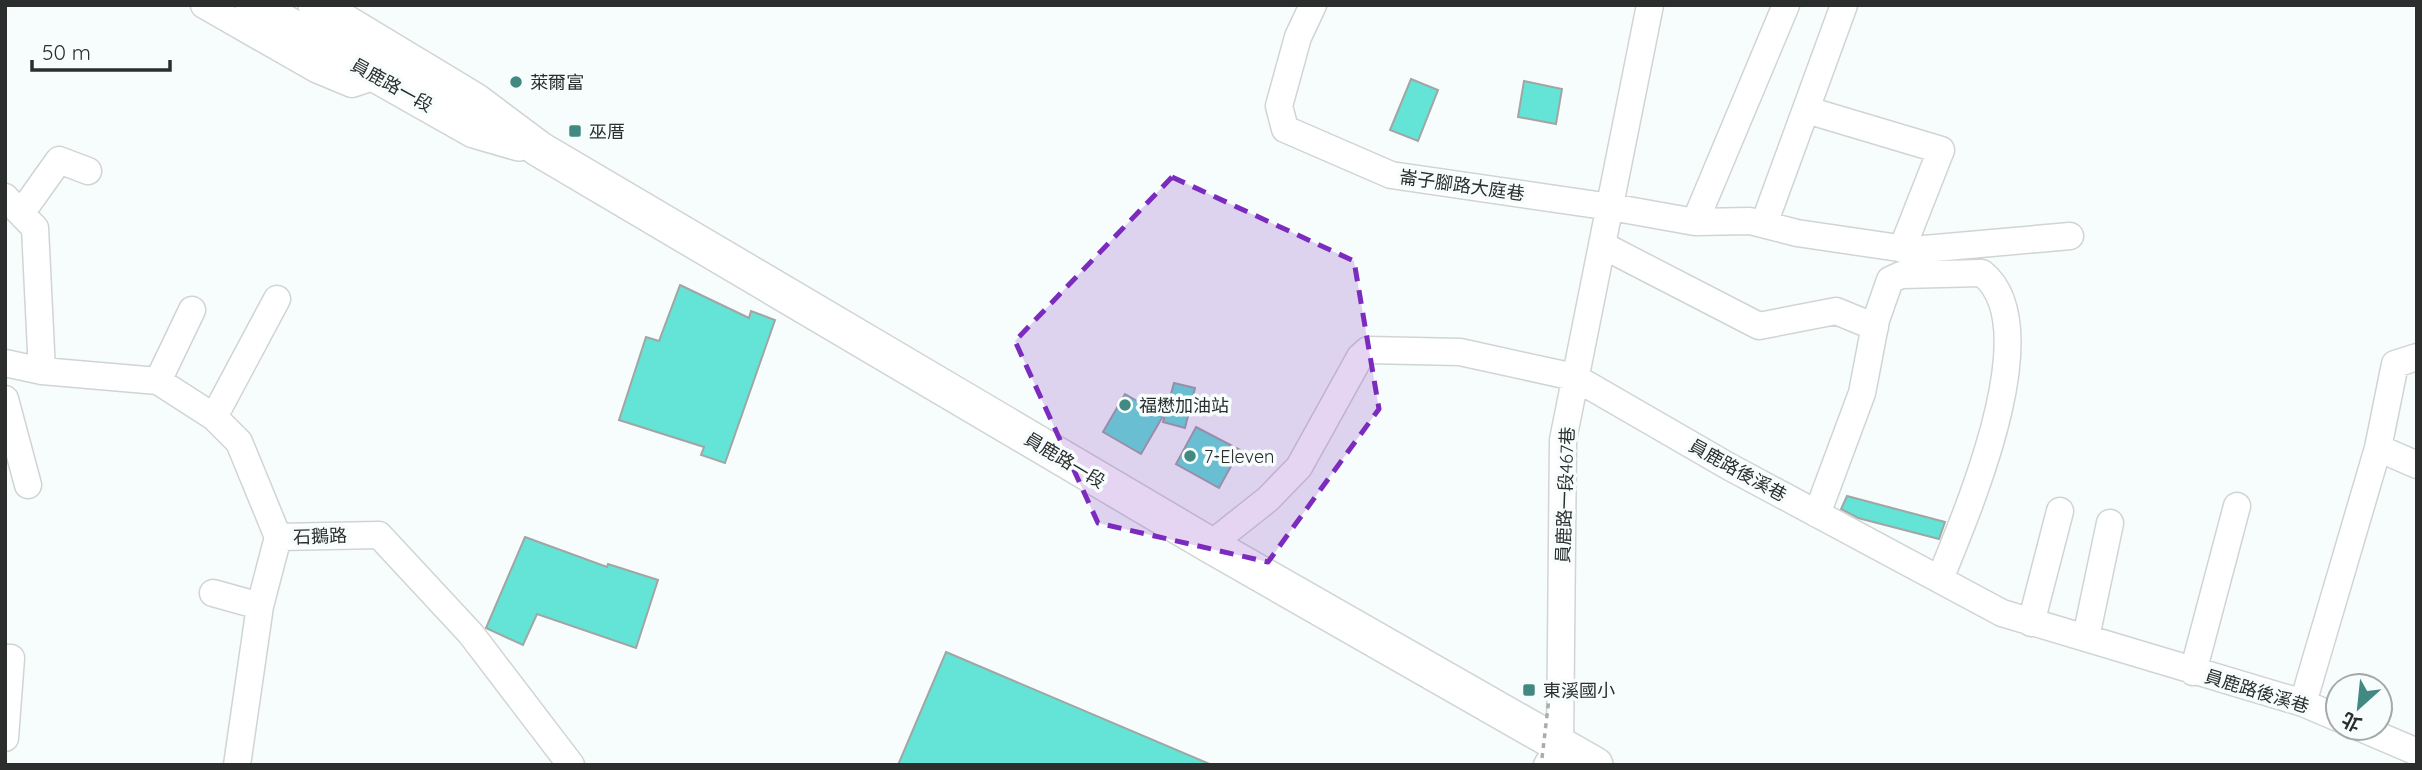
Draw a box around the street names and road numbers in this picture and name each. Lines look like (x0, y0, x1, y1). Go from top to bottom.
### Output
street label: 員鹿路一段 (347, 53, 437, 117)
street label: 崙子腳路大庭巷 (1398, 165, 1526, 205)
street label: 員鹿路一段467巷 (1551, 426, 1579, 564)
street label: 員鹿路一段 (1021, 427, 1109, 493)
street label: 員鹿路後溪巷 (1685, 434, 1791, 506)
street label: 石鵝路 (293, 524, 347, 548)
street label: 員鹿路後溪巷 (2202, 664, 2312, 718)

